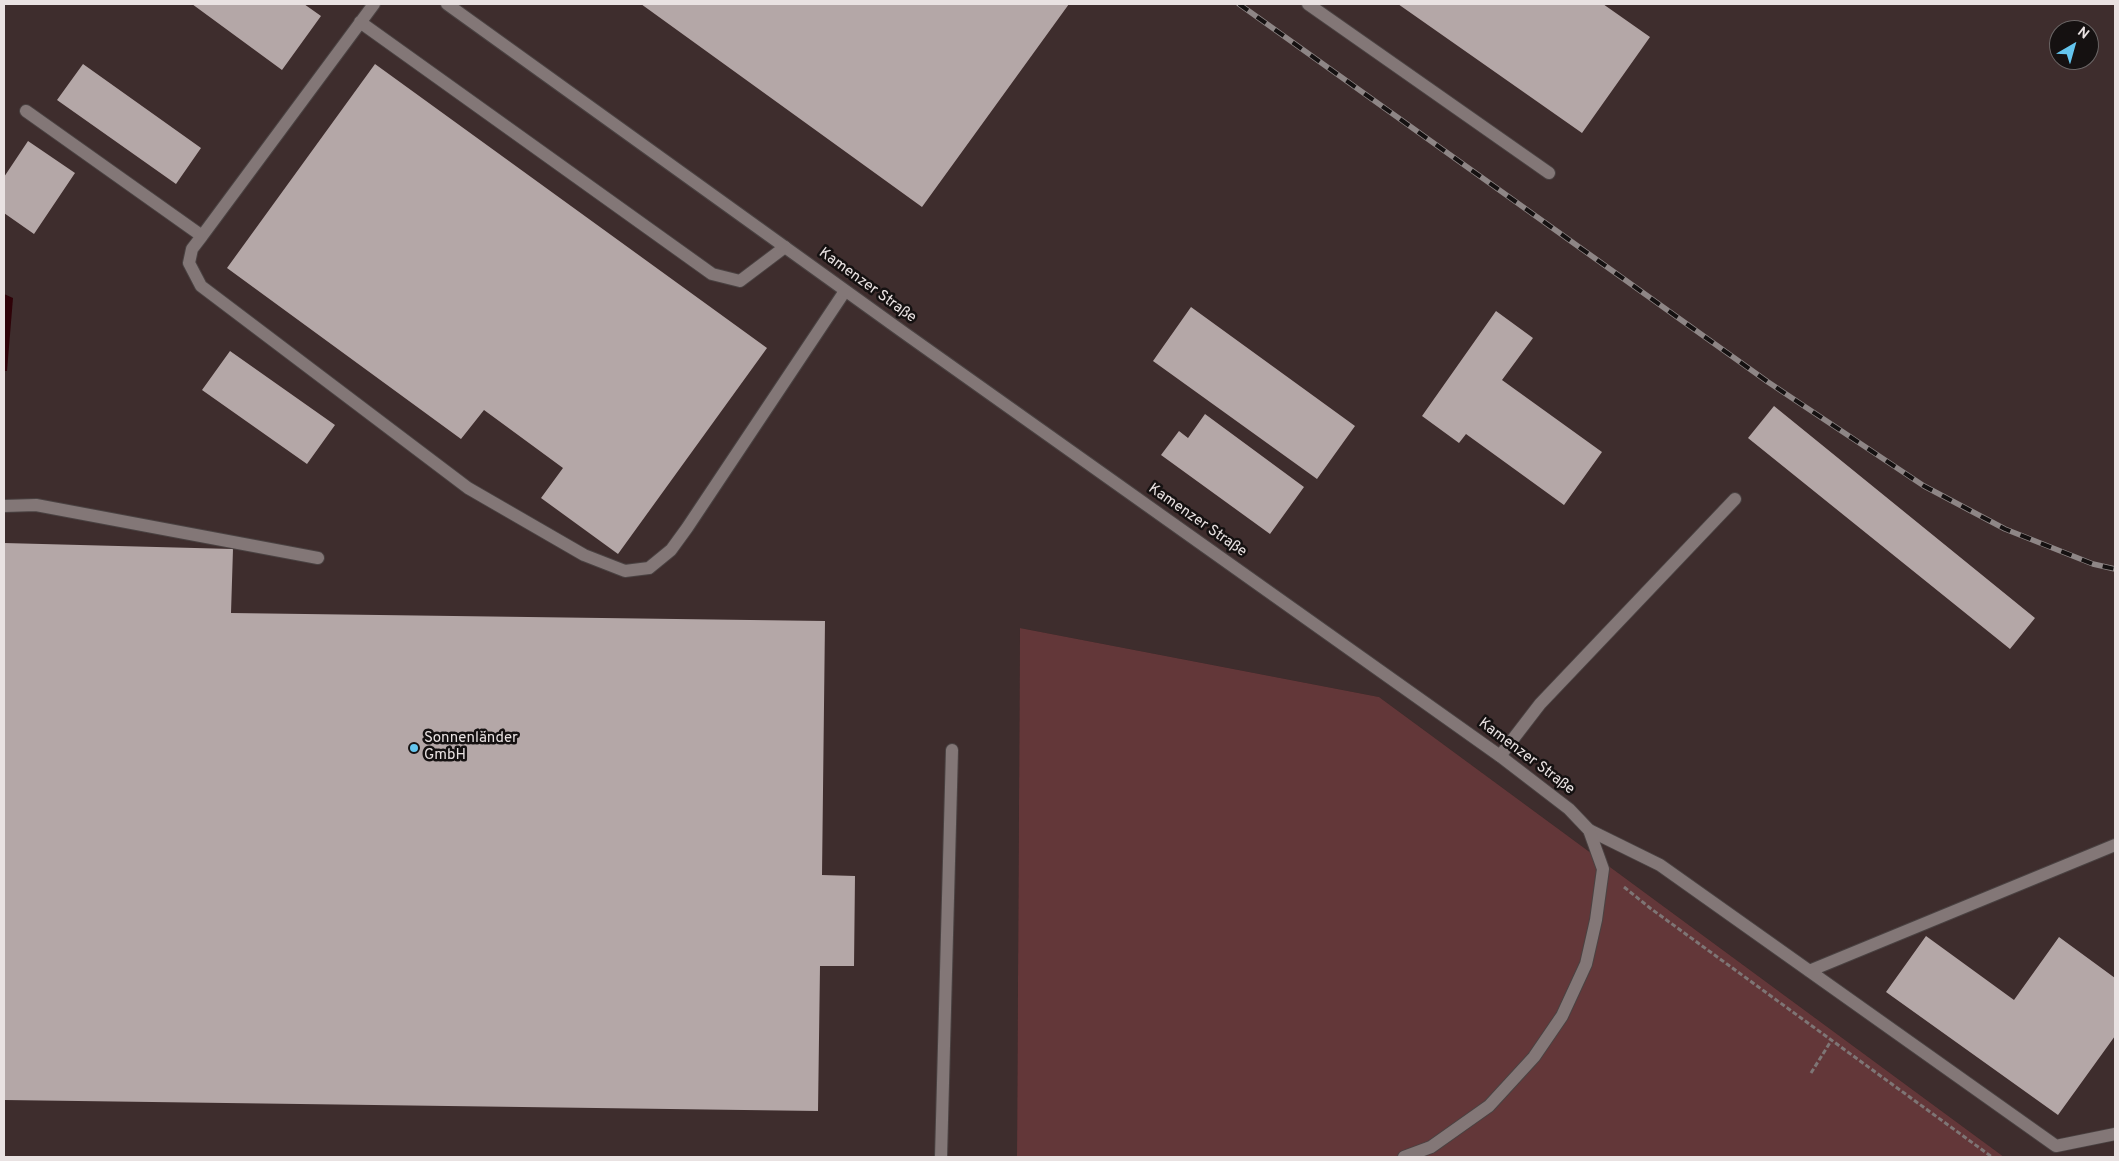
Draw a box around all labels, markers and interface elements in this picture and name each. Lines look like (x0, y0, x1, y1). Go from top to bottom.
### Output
north arrow (2049, 20, 2099, 70)
text: N (2074, 24, 2092, 43)
street label: Kamenzer Straße (815, 245, 919, 327)
street label: Kamenzer Straße (1144, 480, 1250, 562)
street label: Kamenzer Straße (1474, 715, 1578, 799)
place label: Sonnenländer GmbH (424, 730, 518, 765)
marker: Sonnenländer GmbH (408, 742, 420, 754)

